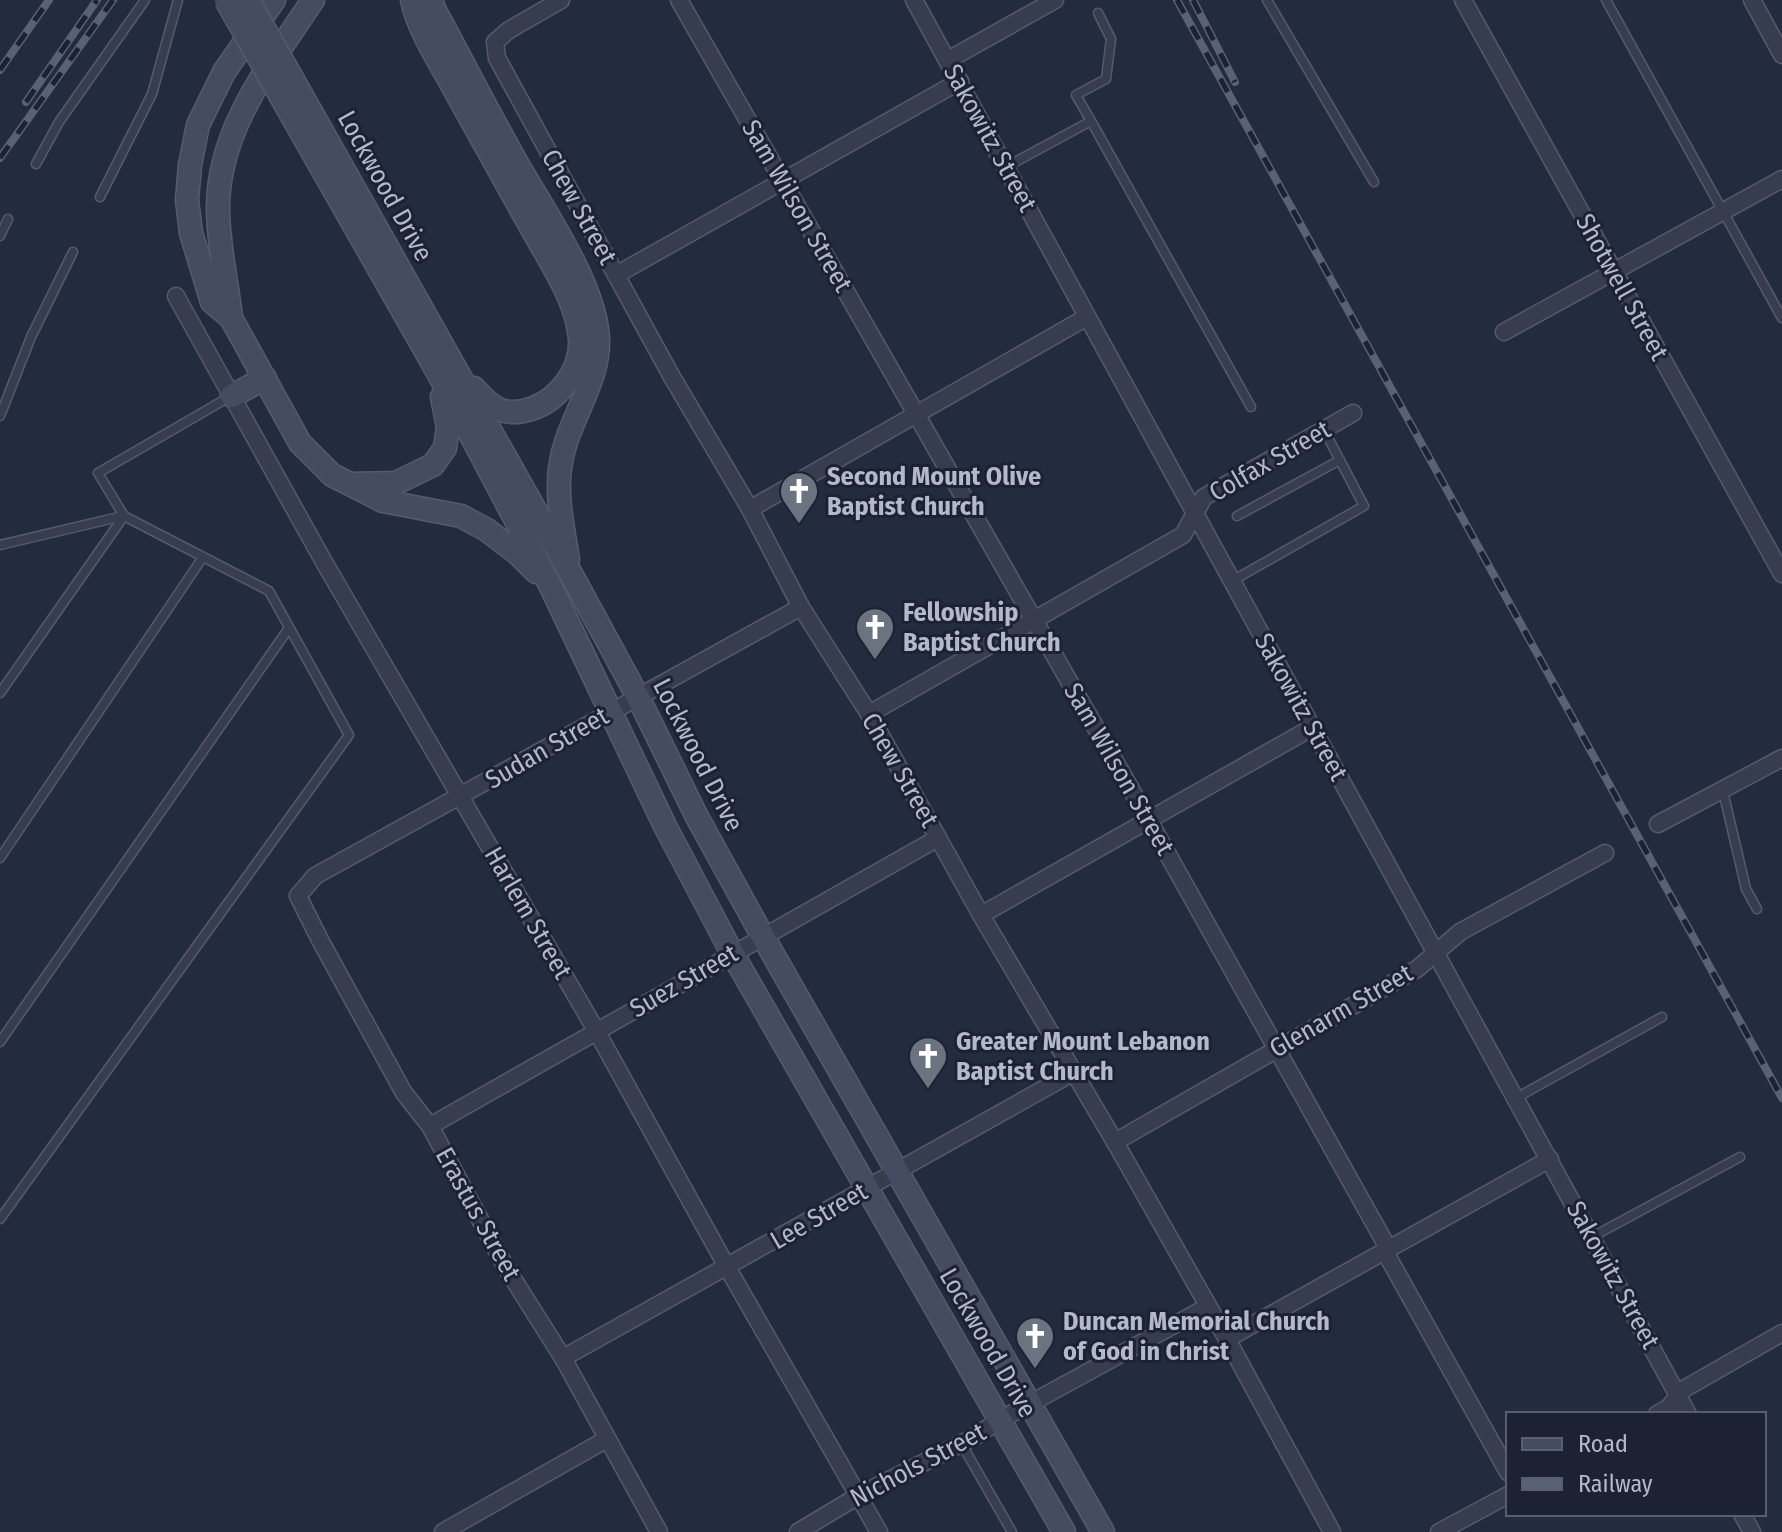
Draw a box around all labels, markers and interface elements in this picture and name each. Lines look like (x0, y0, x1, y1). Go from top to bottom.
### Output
street label: Sakowitz Street (937, 59, 1043, 217)
street label: Lockwood Drive (331, 105, 439, 267)
street label: Sam Wilson Street (735, 115, 859, 298)
street label: Chew Street (535, 144, 623, 270)
street label: Shotwell Street (1569, 208, 1675, 366)
street label: Colfax Street (1204, 414, 1337, 508)
place label: Second Mount Olive Baptist Church (827, 461, 1041, 522)
church icon: Second Mount Olive Baptist Church (778, 470, 820, 525)
place label: Fellowship Baptist Church (903, 597, 1061, 658)
church icon: Fellowship Baptist Church (854, 606, 896, 661)
street label: Sakowitz Street (1248, 628, 1354, 786)
street label: Lockwood Drive (646, 673, 750, 837)
street label: Sam Wilson Street (1057, 678, 1181, 861)
street label: Sudan Street (480, 700, 614, 796)
street label: Chew Street (855, 707, 945, 833)
street label: Harlem Street (478, 842, 578, 985)
street label: Suez Street (625, 937, 744, 1024)
street label: Glenarm Street (1264, 957, 1418, 1064)
place label: Greater Mount Lebanon Baptist Church (956, 1026, 1210, 1087)
church icon: Greater Mount Lebanon Baptist Church (907, 1035, 949, 1090)
street label: Erastus Street (429, 1142, 527, 1286)
street label: Lee Street (765, 1176, 873, 1256)
street label: Sakowitz Street (1560, 1196, 1666, 1354)
street label: Lockwood Drive (933, 1263, 1043, 1423)
place label: Duncan Memorial Church of God in Christ (1063, 1306, 1330, 1367)
church icon: Duncan Memorial Church of God in Christ (1014, 1315, 1056, 1370)
legend (1506, 1412, 1766, 1516)
street label: Nichols Street (845, 1416, 991, 1514)
text: Road (1578, 1430, 1628, 1458)
text: Railway (1578, 1470, 1653, 1498)

